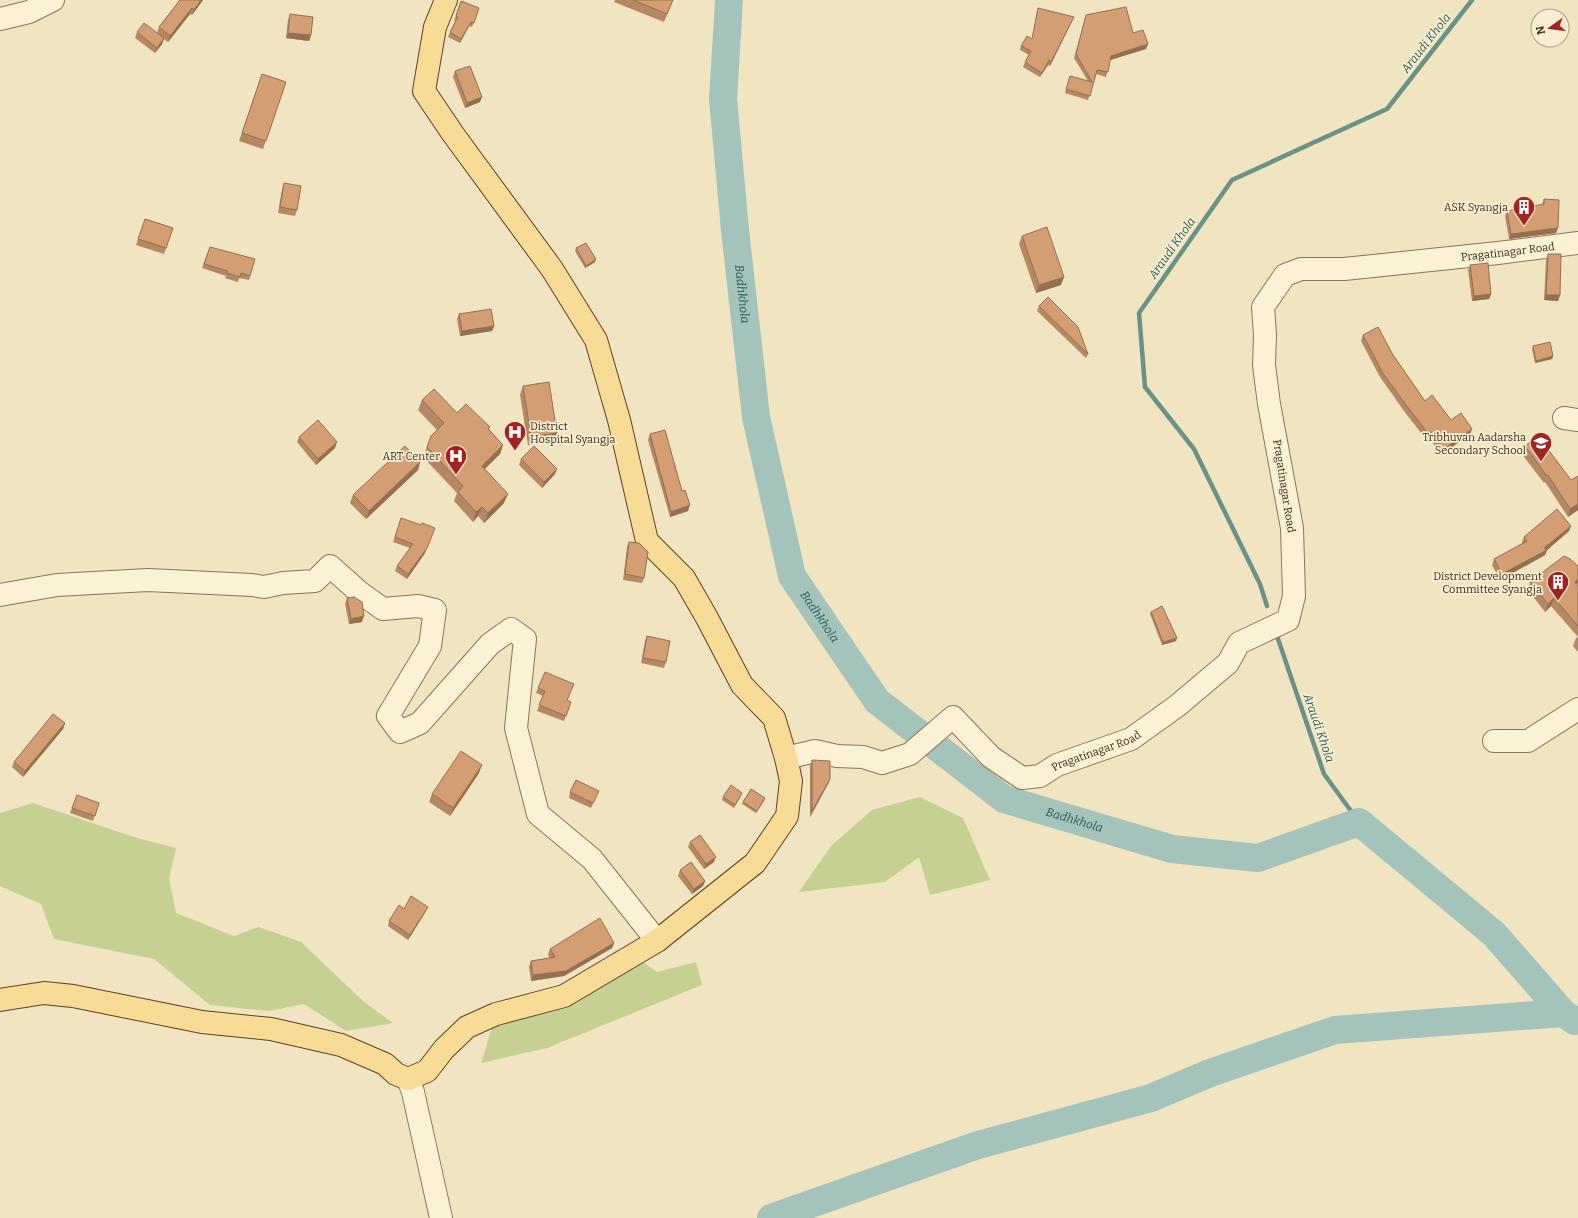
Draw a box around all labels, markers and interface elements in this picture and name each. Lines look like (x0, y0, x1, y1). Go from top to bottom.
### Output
north arrow (1530, 8, 1570, 48)
water label: Araudi Khola (1398, 10, 1454, 76)
text: N (1533, 24, 1548, 36)
building icon: ASK Syangja (1511, 194, 1537, 227)
place label: ASK Syangja (1444, 201, 1508, 214)
water label: Araudi Khola (1145, 215, 1198, 282)
street label: Pragatinagar Road (1460, 239, 1556, 263)
water label: Badhkhola (732, 264, 752, 324)
hospital icon: District Hospital Syangja (502, 419, 528, 452)
place label: District Hospital Syangja (530, 420, 616, 446)
school or university icon: Tribhuvan Aadarsha Secondary School (1528, 430, 1554, 463)
place label: Tribhuvan Aadarsha Secondary School (1422, 431, 1526, 457)
street label: Pragatinagar Road (1270, 438, 1298, 534)
hospital icon: ART Center (443, 443, 469, 476)
place label: ART Center (382, 450, 440, 463)
building icon: District Development Committee Syangja (1545, 569, 1571, 602)
place label: District Development Committee Syangja (1433, 570, 1542, 596)
water label: Badhkhola (797, 588, 842, 645)
water label: Araudi Khola (1300, 691, 1337, 764)
street label: Pragatinagar Road (1049, 727, 1144, 774)
water label: Badhkhola (1044, 805, 1105, 835)

